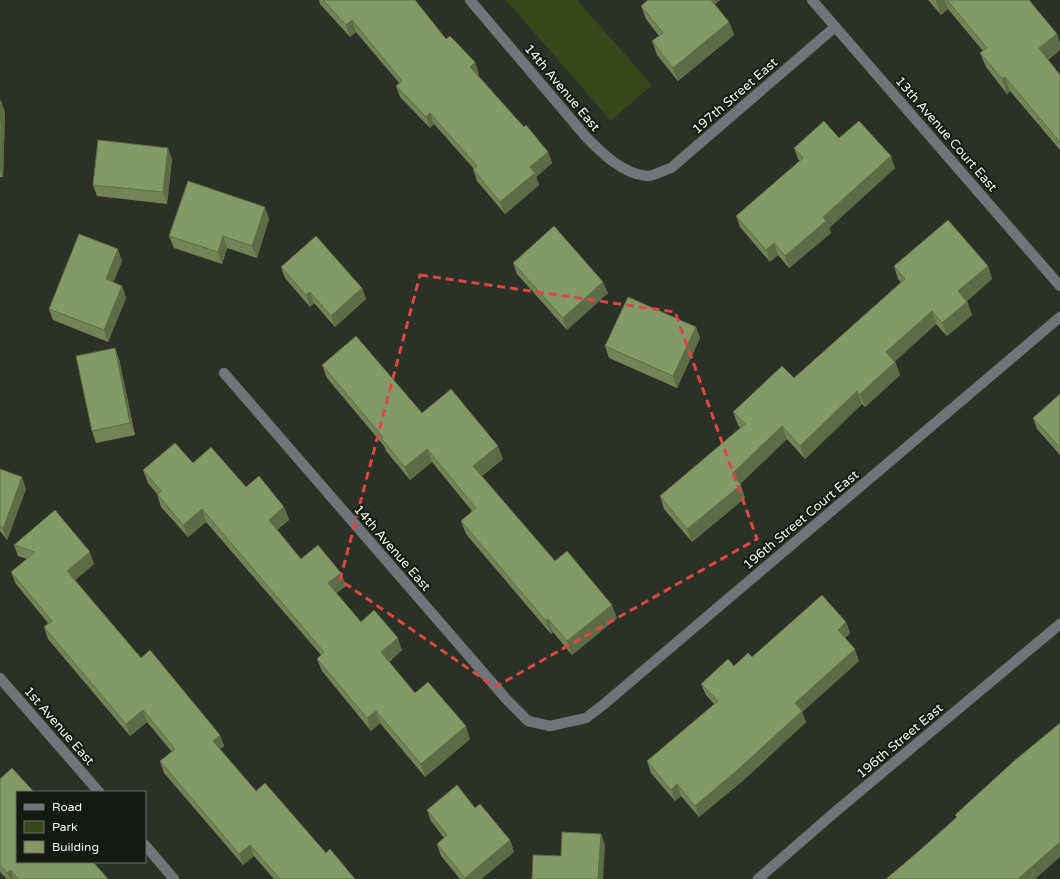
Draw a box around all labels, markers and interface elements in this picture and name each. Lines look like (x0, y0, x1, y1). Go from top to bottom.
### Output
street label: 14th Avenue East (521, 41, 603, 135)
street label: 197th Street East (689, 55, 781, 137)
street label: 13th Avenue Court East (892, 73, 1000, 195)
street label: 196th Street Court East (740, 467, 862, 573)
street label: 14th Avenue East (350, 502, 434, 594)
street label: 1st Avenue East (20, 683, 98, 769)
street label: 196th Street East (854, 700, 947, 782)
legend (16, 791, 146, 863)
text: Road (52, 800, 82, 814)
text: Park (52, 820, 78, 834)
text: Building (52, 840, 99, 854)

